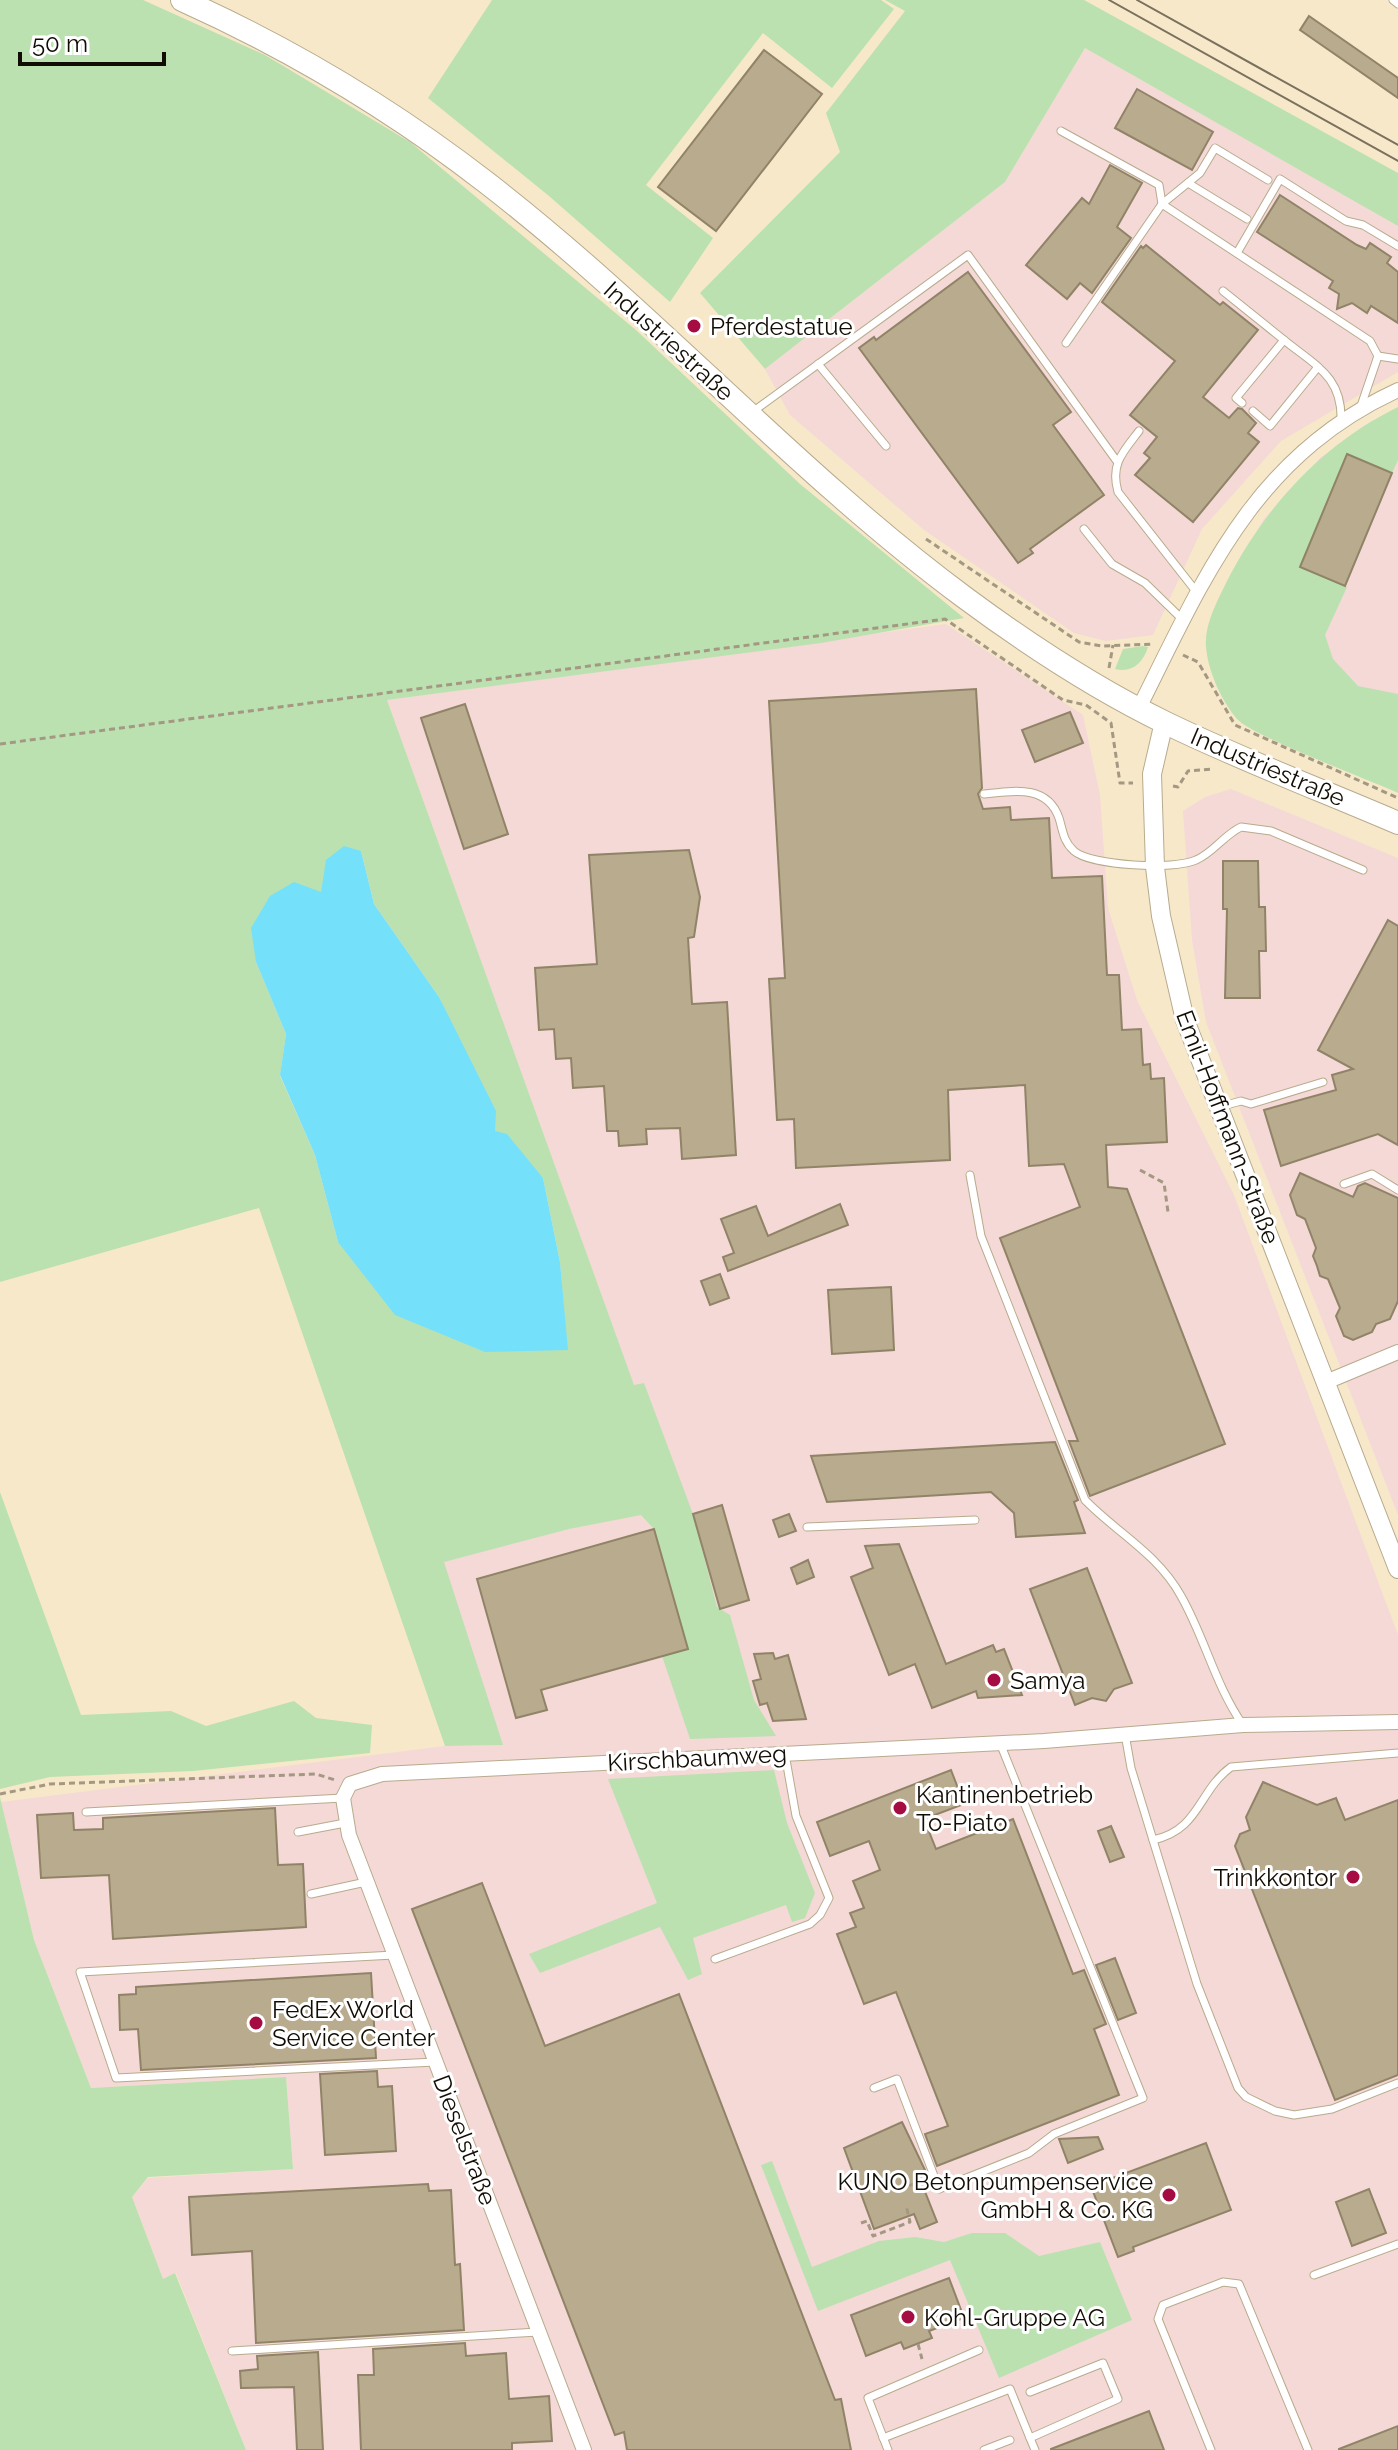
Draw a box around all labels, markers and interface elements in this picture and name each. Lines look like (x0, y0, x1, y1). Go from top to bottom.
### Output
scale bar (20, 16, 164, 66)
text: 50 m (32, 29, 88, 58)
street label: Industriestraße (598, 275, 740, 407)
place label: Pferdestatue (710, 312, 853, 341)
marker: Pferdestatue (685, 317, 703, 335)
street label: Industriestraße (1186, 721, 1350, 813)
street label: Emil-Hoffmann-Straße (1170, 1006, 1286, 1248)
place label: Samya (1010, 1666, 1085, 1695)
marker: Samya (985, 1671, 1003, 1689)
street label: Kirschbaumweg (606, 1739, 788, 1777)
place label: Kantinenbetrieb To-Piato (916, 1780, 1093, 1837)
marker: Kantinenbetrieb To-Piato (891, 1799, 909, 1817)
place label: Trinkkontor (1213, 1863, 1338, 1892)
marker: Trinkkontor (1344, 1868, 1362, 1886)
place label: FedEx World Service Center (272, 1995, 436, 2052)
marker: FedEx World Service Center (247, 2014, 265, 2032)
street label: Dieselstraße (427, 2071, 503, 2209)
place label: KUNO Betonpumpenservice GmbH & Co. KG (837, 2167, 1153, 2224)
marker: KUNO Betonpumpenservice GmbH & Co. KG (1160, 2186, 1178, 2204)
place label: Kohl-Gruppe AG (924, 2303, 1105, 2332)
marker: Kohl-Gruppe AG (899, 2308, 917, 2326)

